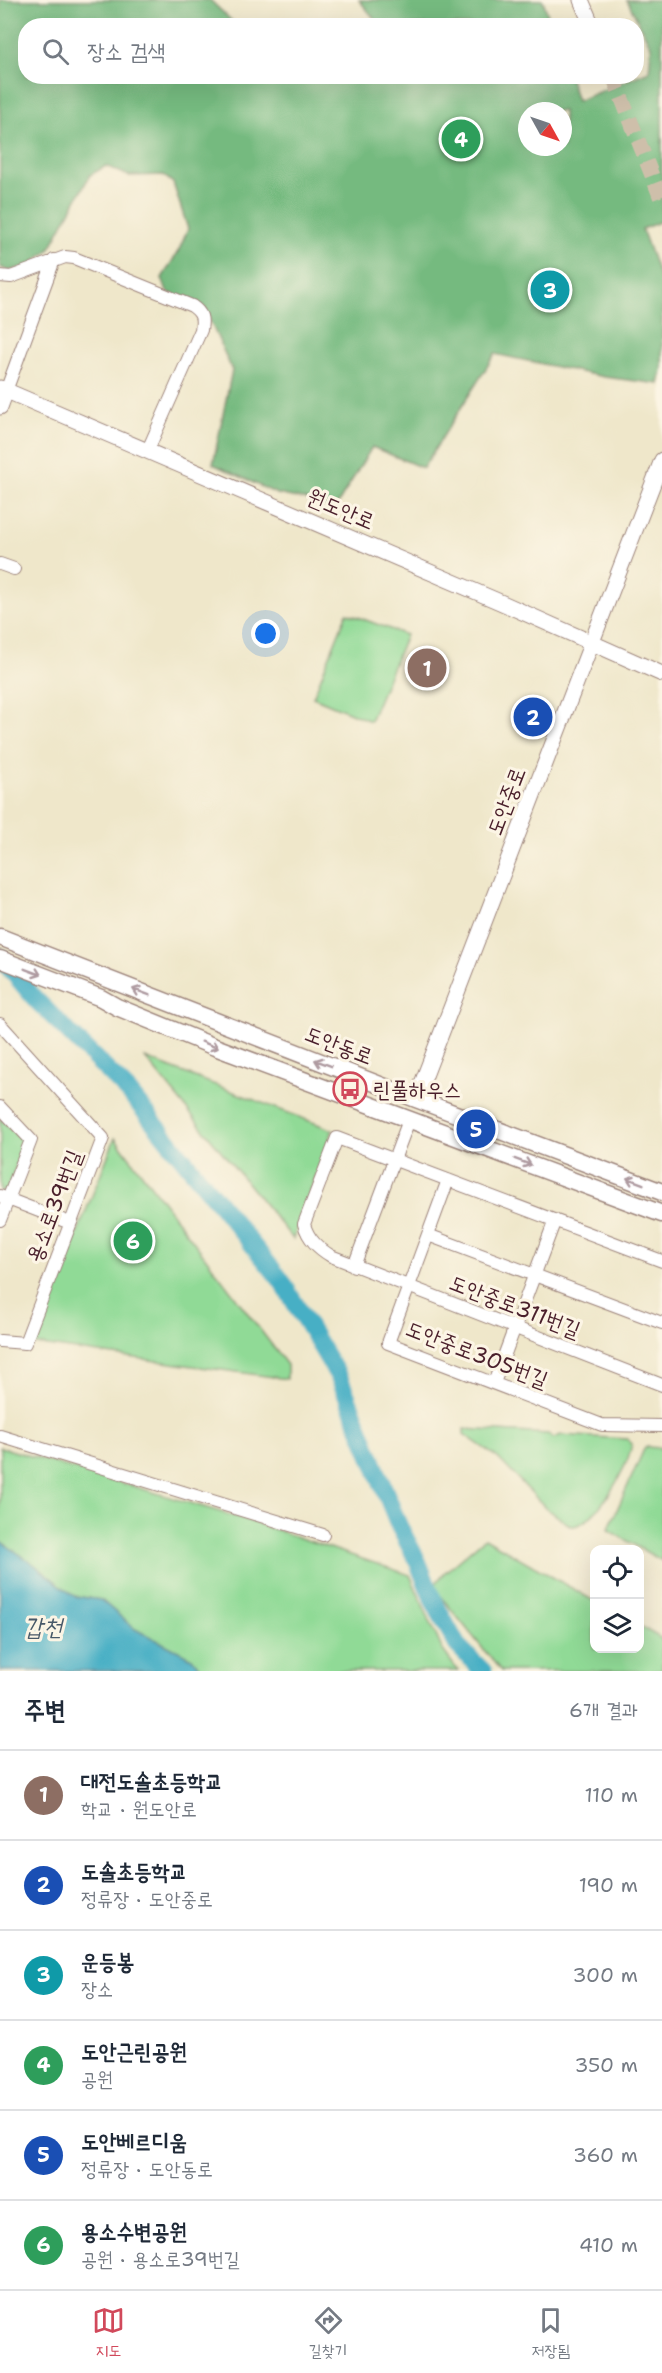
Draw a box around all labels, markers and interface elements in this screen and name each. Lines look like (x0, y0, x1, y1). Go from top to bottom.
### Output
search box (18, 18, 644, 84)
icon: search (39, 35, 72, 68)
text: 장소 검색 (87, 37, 165, 66)
north arrow (518, 102, 572, 156)
pin: 4 (442, 116, 480, 162)
pin: 3 (530, 268, 570, 312)
street label: 원도안로 (303, 482, 379, 536)
your location (251, 619, 280, 648)
pin: 1 (408, 646, 446, 690)
pin: 2 (514, 694, 552, 740)
street label: 도안중로 (480, 763, 532, 839)
one-way arrow (23, 967, 42, 978)
one-way arrow (132, 986, 151, 997)
street label: 도안동로 (301, 1019, 377, 1071)
one-way arrow (200, 1040, 218, 1051)
one-way arrow (314, 1057, 333, 1068)
bus stop icon: 린풀하우스 (332, 1071, 368, 1107)
place label: 린풀하우스 (373, 1075, 462, 1104)
pin: 5 (456, 1106, 496, 1152)
street label: 용소로39번길 (19, 1145, 89, 1266)
one-way arrow (513, 1158, 532, 1169)
one-way arrow (626, 1175, 645, 1186)
pin: 6 (114, 1218, 152, 1264)
street label: 도안중로311번길 (445, 1268, 585, 1344)
street label: 도안중로305번길 (402, 1314, 552, 1394)
map controls (590, 1545, 644, 1653)
button: locate (590, 1545, 644, 1599)
button: layers (590, 1599, 644, 1653)
water label: 갑천 (24, 1611, 65, 1643)
text: 주변 (24, 1692, 66, 1727)
text: 6개 결과 (569, 1697, 638, 1723)
text: 대전도솔초등학교 (81, 1767, 223, 1796)
text: 1 (39, 1782, 48, 1808)
text: 110 m (584, 1782, 638, 1808)
text: 학교 · 원도안로 (81, 1796, 197, 1822)
text: 도솔초등학교 (81, 1857, 187, 1886)
text: 2 (37, 1872, 51, 1898)
text: 190 m (579, 1872, 638, 1898)
text: 정류장 · 도안중로 (81, 1886, 213, 1912)
text: 운등봉 (81, 1947, 134, 1976)
text: 3 (37, 1962, 51, 1988)
text: 300 m (572, 1962, 638, 1988)
text: 장소 (81, 1976, 113, 2002)
text: 도안근린공원 (81, 2037, 187, 2066)
text: 4 (37, 2052, 51, 2078)
text: 350 m (574, 2052, 638, 2078)
text: 공원 (81, 2066, 113, 2092)
text: 도안베르디움 (81, 2127, 187, 2156)
text: 5 (37, 2142, 50, 2168)
text: 360 m (573, 2142, 638, 2168)
text: 정류장 · 도안동로 (81, 2156, 213, 2182)
text: 용소수변공원 (81, 2217, 187, 2246)
text: 6 (37, 2232, 51, 2258)
text: 410 m (579, 2232, 638, 2258)
text: 공원 · 용소로39번길 (81, 2246, 240, 2272)
tab: 지도 (92, 2304, 125, 2361)
tab: 길찾기 (309, 2304, 347, 2361)
tab: 저장됨 (531, 2304, 570, 2361)

